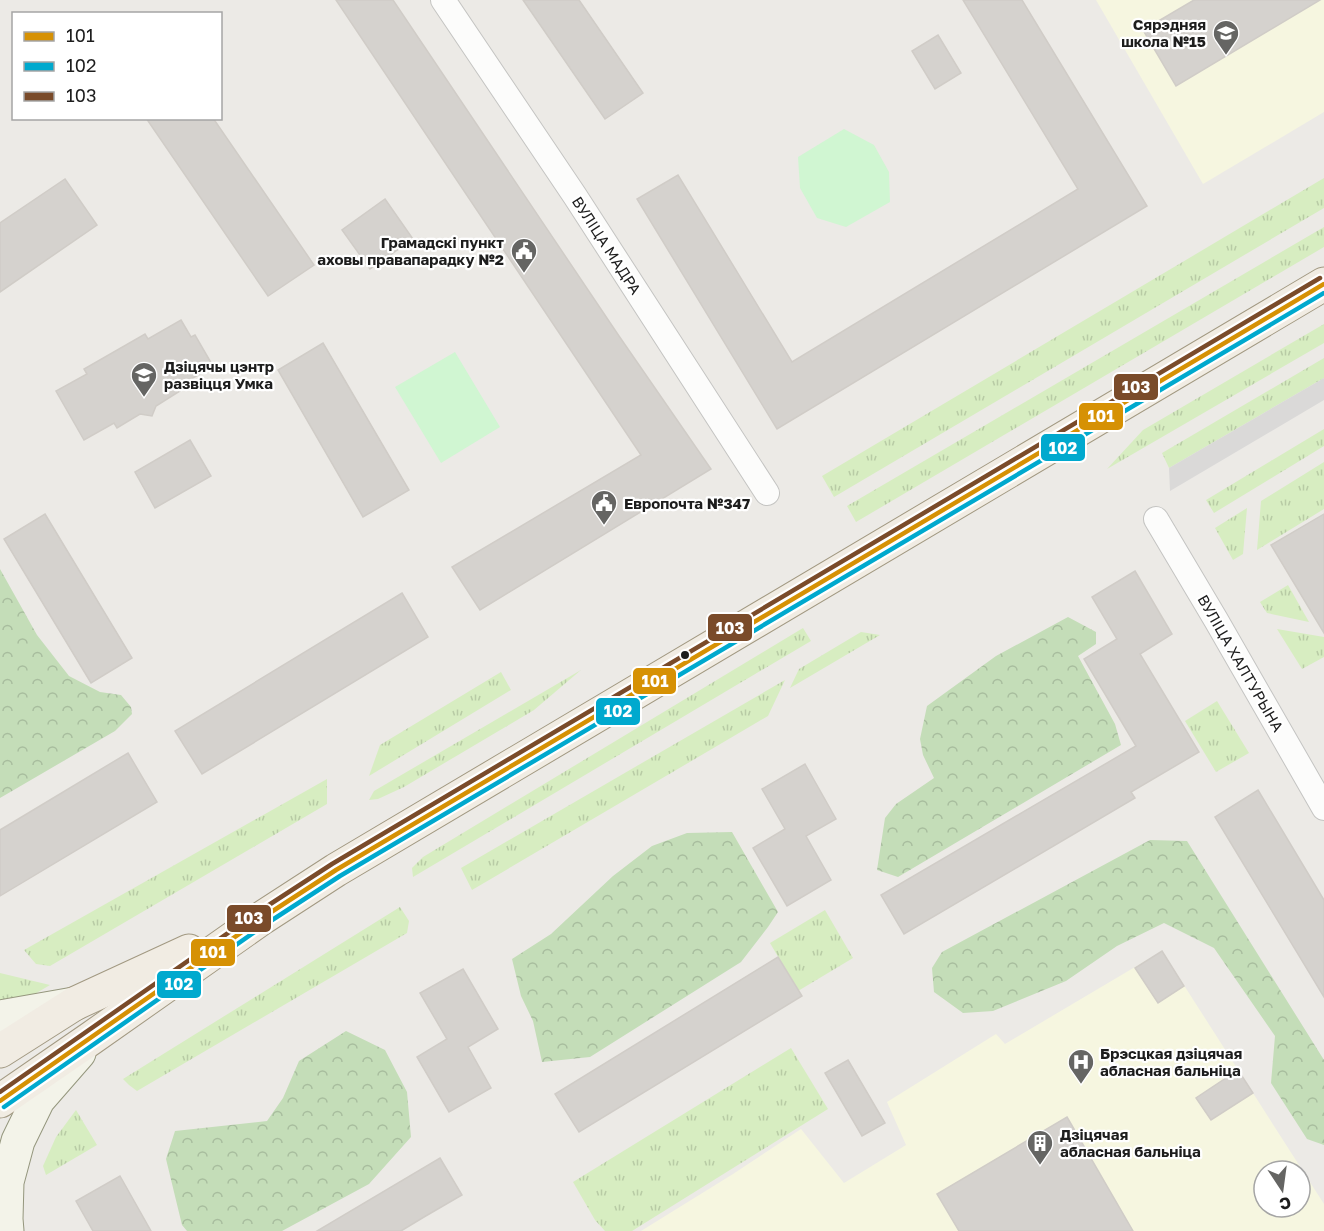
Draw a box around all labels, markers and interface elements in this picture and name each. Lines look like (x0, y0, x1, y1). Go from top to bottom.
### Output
legend (12, 12, 222, 120)
place label: Сярэдняя школа №15 (1121, 15, 1206, 50)
school or university icon: Сярэдняя школа №15 (1211, 18, 1241, 56)
text: 101 (66, 24, 95, 46)
text: 102 (66, 54, 96, 76)
text: 103 (66, 84, 96, 106)
street label: ВУЛІЦА МАДРА (569, 193, 645, 297)
place label: Грамадскі пункт аховы правапарадку №2 (317, 233, 504, 268)
public building icon: Грамадскі пункт аховы правапарадку №2 (509, 236, 539, 274)
place label: Дзіцячы цэнтр развіцця Умка (164, 357, 274, 392)
school or university icon: Дзіцячы цэнтр развіцця Умка (129, 360, 159, 398)
line badge: 103 (1113, 373, 1159, 401)
text: 103 (1122, 377, 1150, 397)
line badge: 101 (1078, 402, 1124, 431)
text: 101 (1088, 406, 1114, 426)
line badge: 102 (1040, 433, 1086, 462)
text: 102 (1049, 438, 1077, 458)
public building icon: Европочта №347 (589, 488, 619, 526)
place label: Европочта №347 (624, 494, 750, 512)
street label: ВУЛІЦА ХАЛТУРЫНА (1194, 591, 1288, 735)
line badge: 103 (707, 613, 753, 642)
text: 103 (716, 618, 744, 638)
unlabelled marker (679, 649, 691, 661)
line badge: 101 (632, 667, 677, 695)
text: 101 (642, 671, 668, 691)
line badge: 102 (595, 697, 641, 726)
text: 102 (604, 701, 632, 721)
line badge: 103 (226, 904, 272, 933)
text: 103 (235, 908, 263, 928)
line badge: 101 (190, 938, 236, 967)
text: 101 (200, 942, 226, 962)
line badge: 102 (156, 970, 202, 999)
text: 102 (165, 974, 193, 994)
place label: Брэсцкая дзіцячая абласная бальніца (1100, 1044, 1242, 1079)
hospital icon: Брэсцкая дзіцячая абласная бальніца (1066, 1047, 1096, 1085)
place label: Дзіцячая абласная бальніца (1060, 1125, 1201, 1160)
building icon: Дзіцячая абласная бальніца (1025, 1128, 1055, 1166)
north arrow (1252, 1159, 1312, 1219)
text: С (1278, 1193, 1293, 1215)

